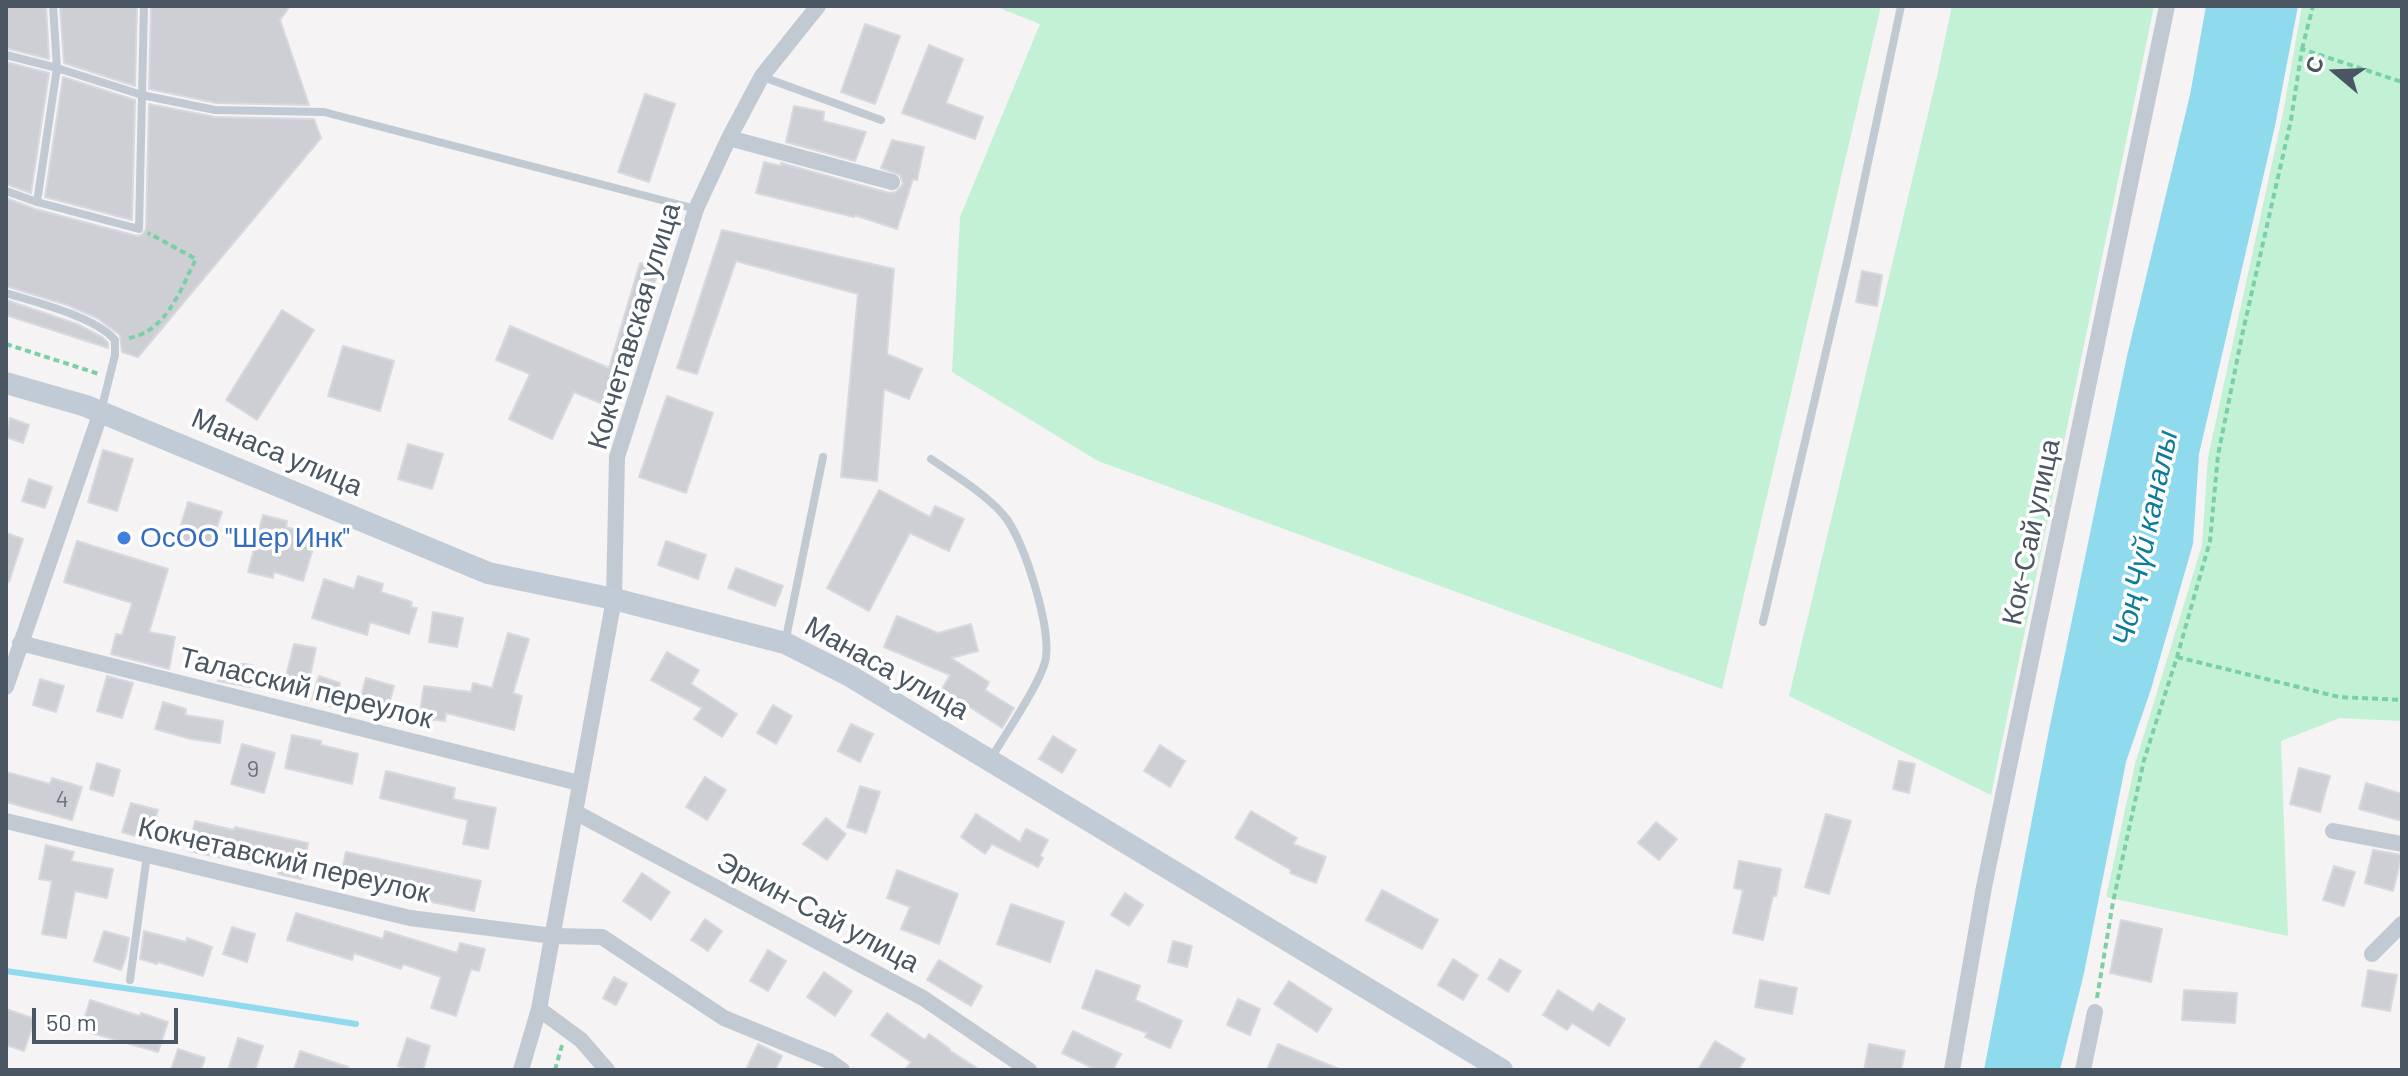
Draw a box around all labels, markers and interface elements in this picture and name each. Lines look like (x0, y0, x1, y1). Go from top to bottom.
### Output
north arrow (2296, 32, 2376, 112)
text: С (2298, 52, 2328, 76)
street label: Кокчетавская улица (580, 199, 688, 453)
street label: Манаса улица (186, 401, 368, 503)
water label: Чоң Чүй каналы (2105, 427, 2185, 649)
street label: Кок-Сай улица (1995, 436, 2067, 628)
place label: ОсОО "Шер Инк" (140, 521, 350, 555)
marker: ОсОО "Шер Инк" (115, 529, 133, 547)
street label: Манаса улица (799, 609, 975, 727)
street label: Таласский переулок (176, 640, 436, 736)
house number: 9 (247, 755, 259, 783)
house number: 4 (55, 785, 69, 813)
street label: Кокчетавский переулок (135, 810, 433, 910)
street label: Эркин-Сай улица (711, 844, 925, 980)
scale bar (36, 992, 182, 1042)
text: 50 m (46, 1007, 97, 1036)

